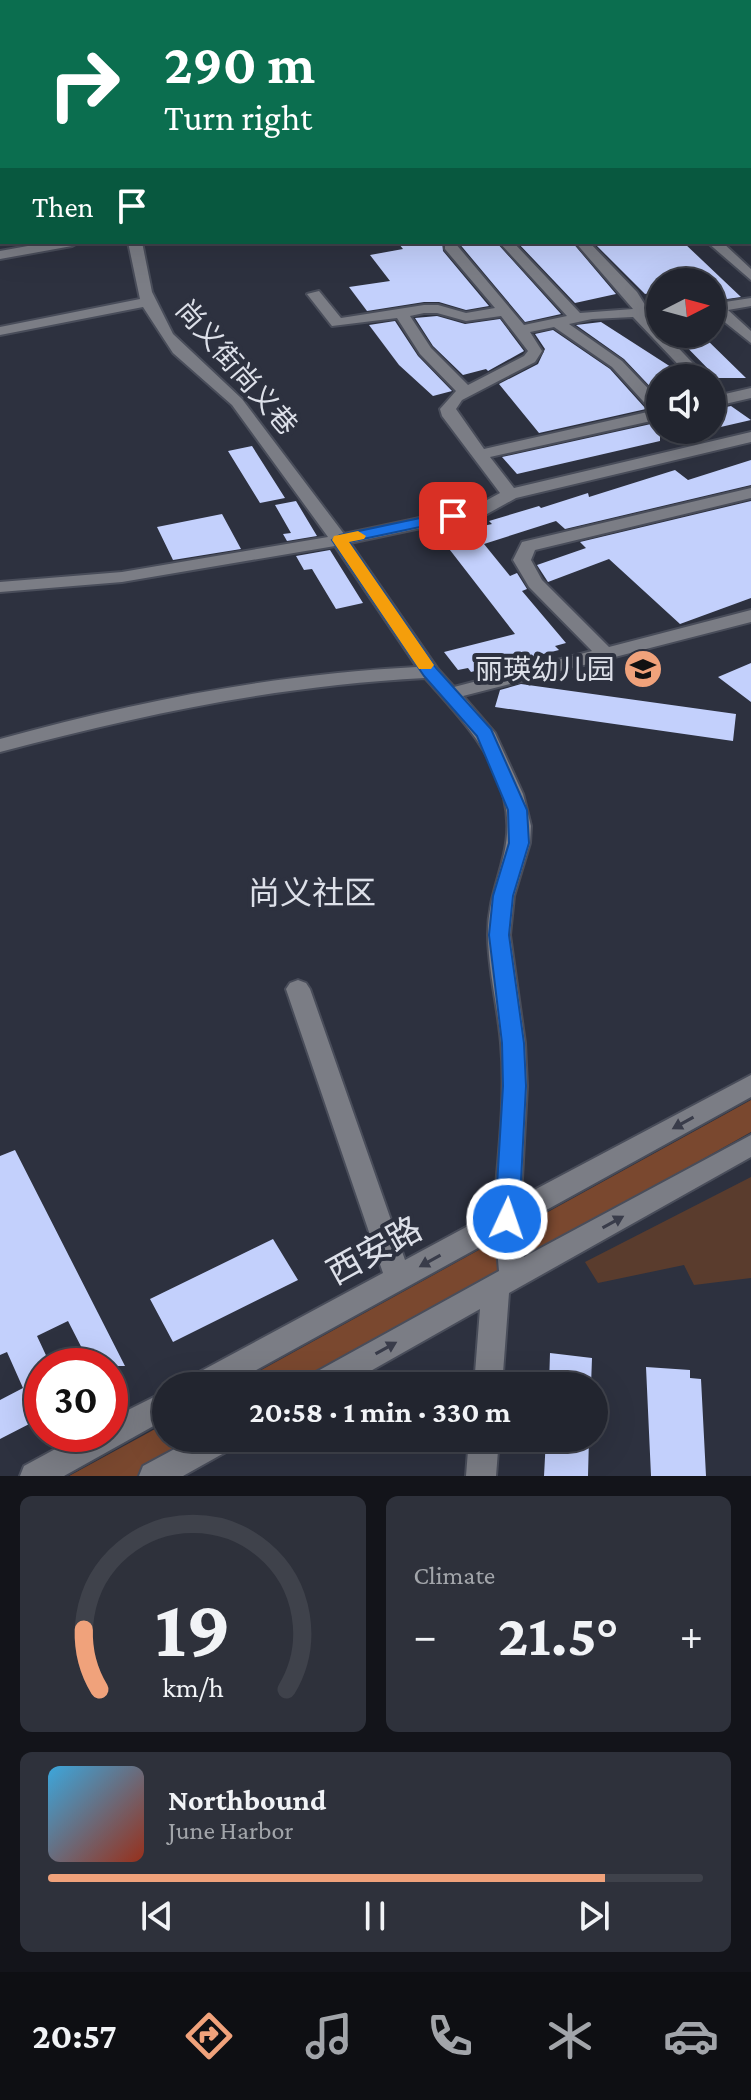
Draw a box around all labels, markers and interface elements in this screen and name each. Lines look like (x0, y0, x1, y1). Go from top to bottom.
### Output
icon: right (32, 32, 136, 136)
text: 290 m (164, 33, 315, 95)
text: Turn right (164, 98, 312, 138)
icon: arrive (110, 184, 154, 228)
text: Then (32, 190, 94, 223)
north arrow (646, 268, 726, 348)
map controls (646, 268, 726, 444)
street label: 尚义街尚义巷 (170, 294, 303, 441)
button: sound (646, 364, 726, 444)
pin (419, 482, 487, 550)
icon: arrive (431, 494, 475, 538)
school or university icon: 丽瑛幼儿园 (622, 648, 664, 690)
place label: 丽瑛幼儿园 (475, 654, 615, 685)
district label: 尚义社区 (248, 875, 376, 911)
one-way arrow (672, 1116, 694, 1130)
position arrow (465, 1177, 549, 1261)
street label: 西安路 (321, 1210, 428, 1291)
one-way arrow (602, 1215, 624, 1229)
one-way arrow (418, 1254, 441, 1267)
one-way arrow (374, 1342, 397, 1355)
speed limit sign: 30 (24, 1348, 128, 1452)
text: 20:58 · 1 min · 330 m (249, 1395, 511, 1428)
text: Climate (414, 1561, 495, 1590)
text: 19 (154, 1581, 231, 1674)
text: 21.5° (498, 1601, 619, 1668)
text: − (414, 1611, 437, 1659)
text: + (680, 1611, 703, 1659)
text: km/h (162, 1671, 224, 1703)
text: Northbound (168, 1783, 326, 1816)
text: June Harbor (168, 1816, 294, 1845)
icon: previous (135, 1894, 179, 1938)
icon: pause (353, 1894, 397, 1938)
icon: next (572, 1894, 616, 1938)
icon: directions (181, 2008, 237, 2064)
icon: music (301, 2008, 357, 2064)
icon: phone (422, 2008, 478, 2064)
icon: climate (542, 2008, 598, 2064)
icon: car (663, 2008, 719, 2064)
text: 20:57 (32, 2016, 117, 2056)

